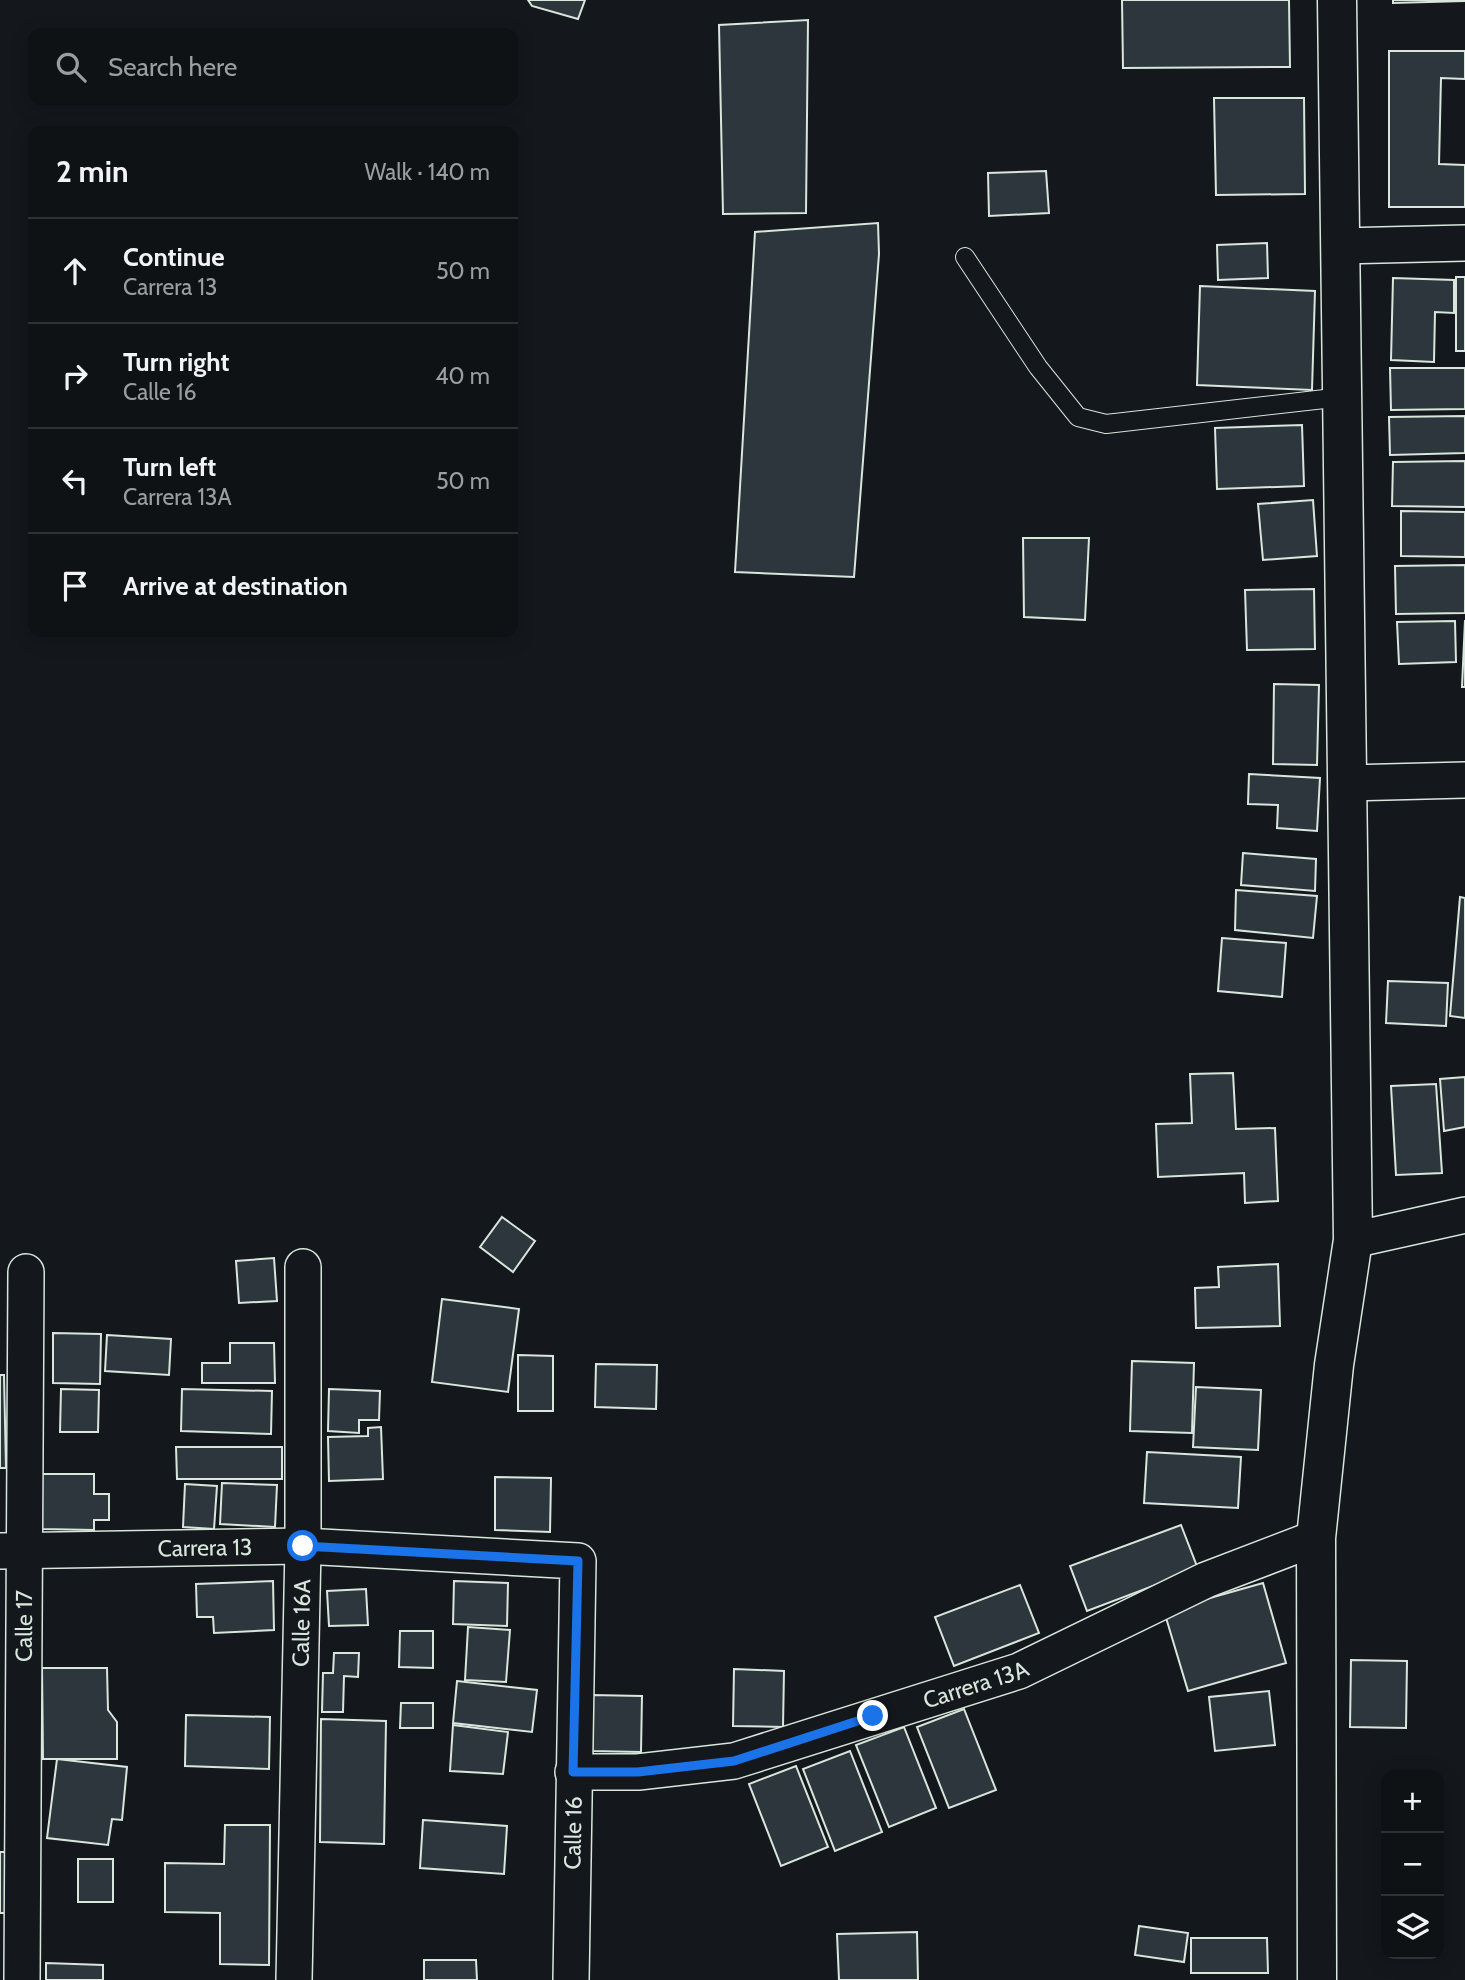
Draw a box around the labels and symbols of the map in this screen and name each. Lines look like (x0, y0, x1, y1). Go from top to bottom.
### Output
route start (287, 1530, 318, 1561)
street label: Carrera 13 (157, 1533, 252, 1562)
street label: Calle 16A (286, 1579, 316, 1667)
street label: Calle 17 (10, 1589, 38, 1662)
street label: Carrera 13A (920, 1655, 1033, 1714)
route end (857, 1700, 888, 1731)
street label: Calle 16 (558, 1796, 588, 1870)

